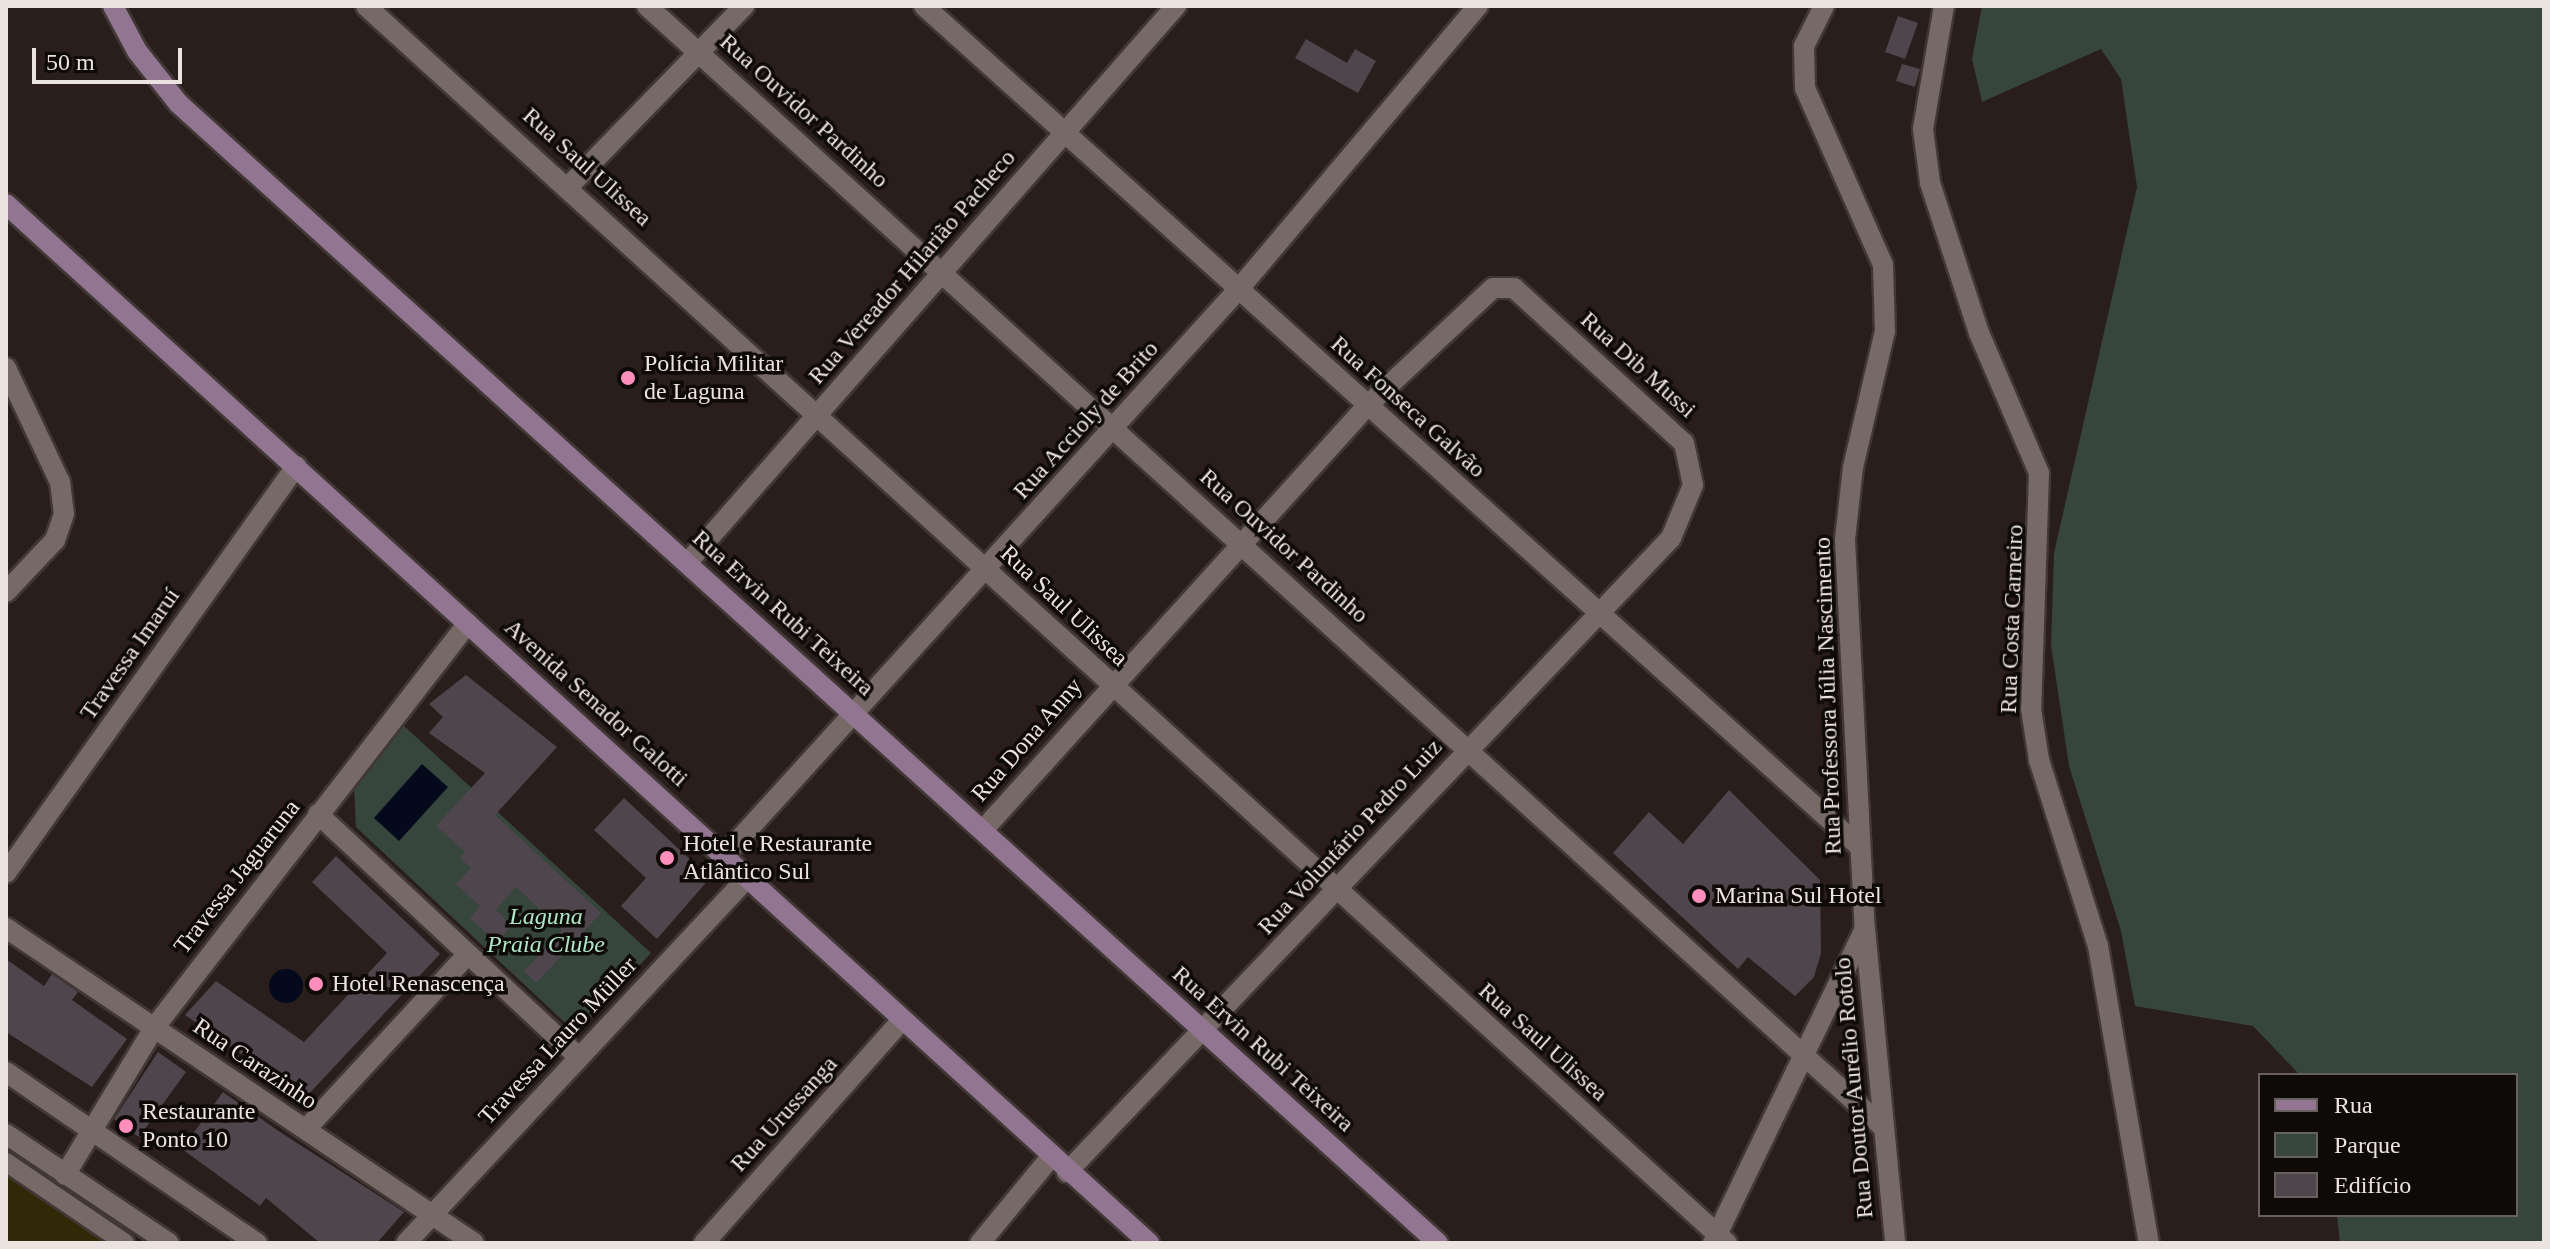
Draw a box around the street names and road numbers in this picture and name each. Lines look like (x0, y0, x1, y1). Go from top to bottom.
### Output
street label: Rua Ouvidor Pardinho (714, 28, 894, 194)
street label: Rua Saul Ulissea (516, 101, 658, 233)
street label: Rua Vereador Hilarião Pacheco (802, 144, 1022, 390)
street label: Rua Dib Mussi (1574, 306, 1702, 424)
street label: Rua Fonseca Galvão (1325, 330, 1491, 484)
street label: Rua Accioly de Brito (1007, 334, 1165, 506)
street label: Rua Ouvidor Pardinho (1194, 463, 1374, 629)
street label: Rua Ervin Rubi Teixeira (686, 524, 880, 702)
street label: Rua Costa Carneiro (1994, 524, 2030, 714)
street label: Rua Professora Júlia Nascimento (1808, 537, 1848, 855)
street label: Rua Saul Ulissea (994, 540, 1134, 672)
street label: Travessa Imaruí (74, 582, 186, 726)
street label: Avenida Senador Galotti (498, 613, 694, 793)
street label: Rua Dona Anny (965, 672, 1089, 808)
street label: Rua Voluntário Pedro Luiz (1252, 733, 1448, 941)
street label: Travessa Jaguaruna (168, 794, 306, 960)
street label: Travessa Lauro Müller (473, 951, 643, 1131)
street label: Rua Doutor Aurélio Rotolo (1828, 956, 1880, 1220)
street label: Rua Ervin Rubi Teixeira (1166, 960, 1360, 1138)
street label: Rua Saul Ulissea (1472, 976, 1614, 1108)
street label: Rua Carazinho (188, 1012, 322, 1116)
street label: Rua Urussanga (724, 1050, 844, 1178)

